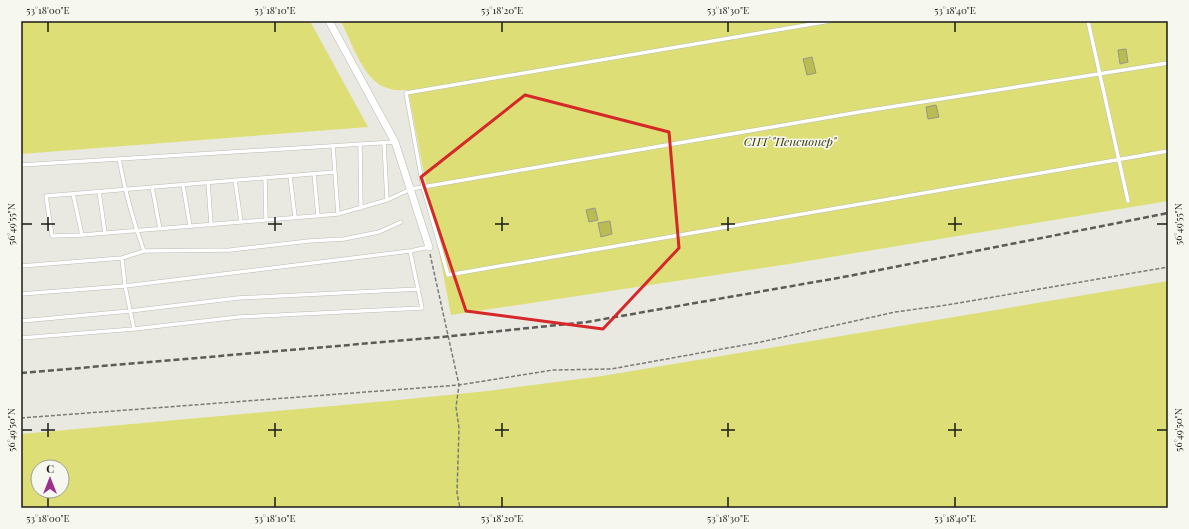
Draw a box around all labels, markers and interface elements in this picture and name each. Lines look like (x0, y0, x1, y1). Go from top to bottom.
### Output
text: 53°18'00"E (26, 3, 70, 17)
text: 53°18'10"E (254, 3, 296, 17)
text: 53°18'20"E (481, 3, 523, 17)
text: 53°18'30"E (707, 3, 749, 17)
text: 53°18'40"E (934, 3, 976, 17)
park label: СНТ "Пенсионер" (744, 133, 838, 149)
text: 56°49'55"N (4, 203, 18, 245)
text: 56°49'55"N (1171, 203, 1185, 245)
text: 56°49'50"N (4, 408, 18, 452)
text: 56°49'50"N (1171, 408, 1185, 452)
north arrow (30, 459, 70, 499)
text: С (46, 461, 54, 476)
text: 53°18'00"E (26, 511, 70, 525)
text: 53°18'10"E (254, 511, 296, 525)
text: 53°18'20"E (481, 511, 523, 525)
text: 53°18'30"E (707, 511, 749, 525)
text: 53°18'40"E (934, 511, 976, 525)

